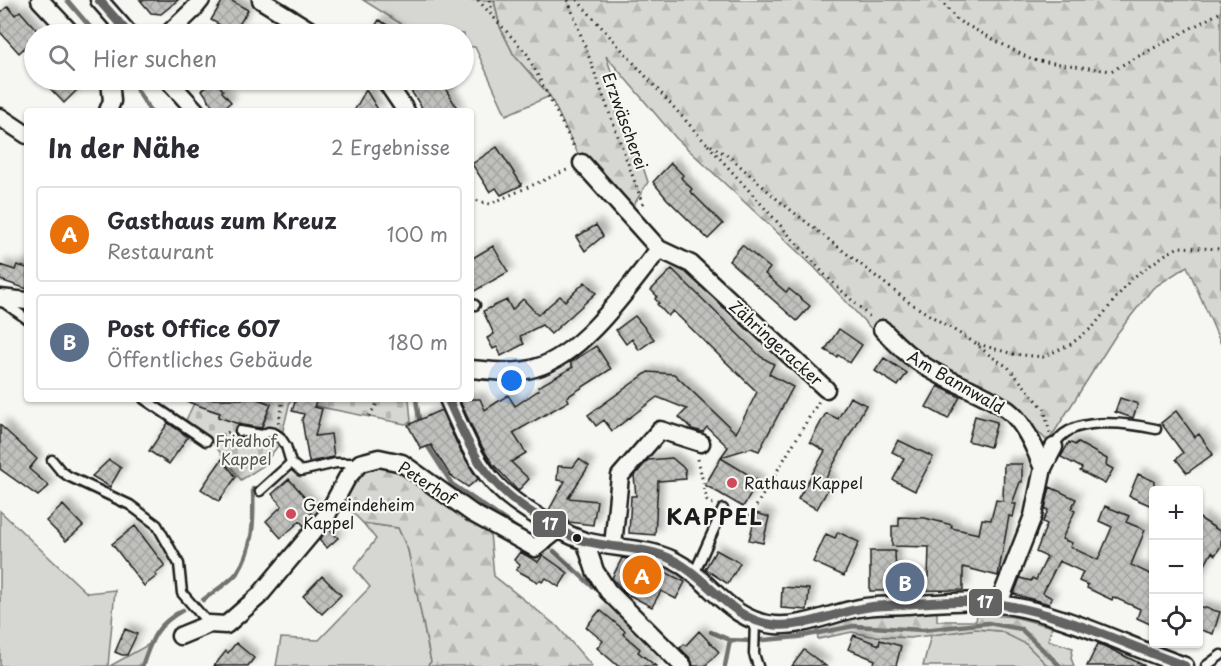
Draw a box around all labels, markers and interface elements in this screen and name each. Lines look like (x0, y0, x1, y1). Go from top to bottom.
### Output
search box (24, 24, 474, 90)
icon: search (45, 41, 78, 74)
text: Hier suchen (93, 41, 217, 74)
street label: Erzwäscherei (597, 69, 655, 173)
text: In der Nähe (48, 128, 200, 167)
text: 2 Ergebnisse (331, 132, 450, 162)
text: Gasthaus zum Kreuz (107, 203, 337, 236)
text: A (62, 219, 77, 249)
text: 100 m (387, 219, 448, 249)
text: Restaurant (107, 236, 214, 266)
street label: Zähringeracker (725, 294, 829, 391)
text: Post Office 607 (107, 311, 280, 344)
text: B (63, 327, 76, 357)
text: 180 m (388, 327, 448, 357)
text: Öffentliches Gebäude (107, 344, 313, 374)
street label: Am Bannwald (904, 344, 1010, 419)
your location (497, 366, 526, 395)
park label: Friedhof Kappel (215, 428, 279, 470)
street label: Peterhof (394, 454, 463, 511)
place label: Rathaus Kappel (744, 470, 863, 494)
marker: Rathaus Kappel (725, 476, 739, 490)
map controls (1149, 486, 1203, 648)
button: + (1149, 486, 1203, 540)
place label: Gemeindeheim Kappel (303, 492, 415, 534)
district label: KAPPEL (666, 499, 764, 532)
marker: Gemeindeheim Kappel (284, 507, 298, 521)
line badge: 17 (532, 510, 567, 538)
text: 17 (542, 511, 559, 535)
unlabelled marker (571, 532, 583, 544)
button: − (1149, 540, 1203, 594)
pin: A (622, 552, 662, 598)
pin: B (886, 560, 924, 604)
line badge: 17 (968, 588, 1003, 617)
text: 17 (977, 589, 994, 613)
button: locate (1149, 594, 1203, 648)

